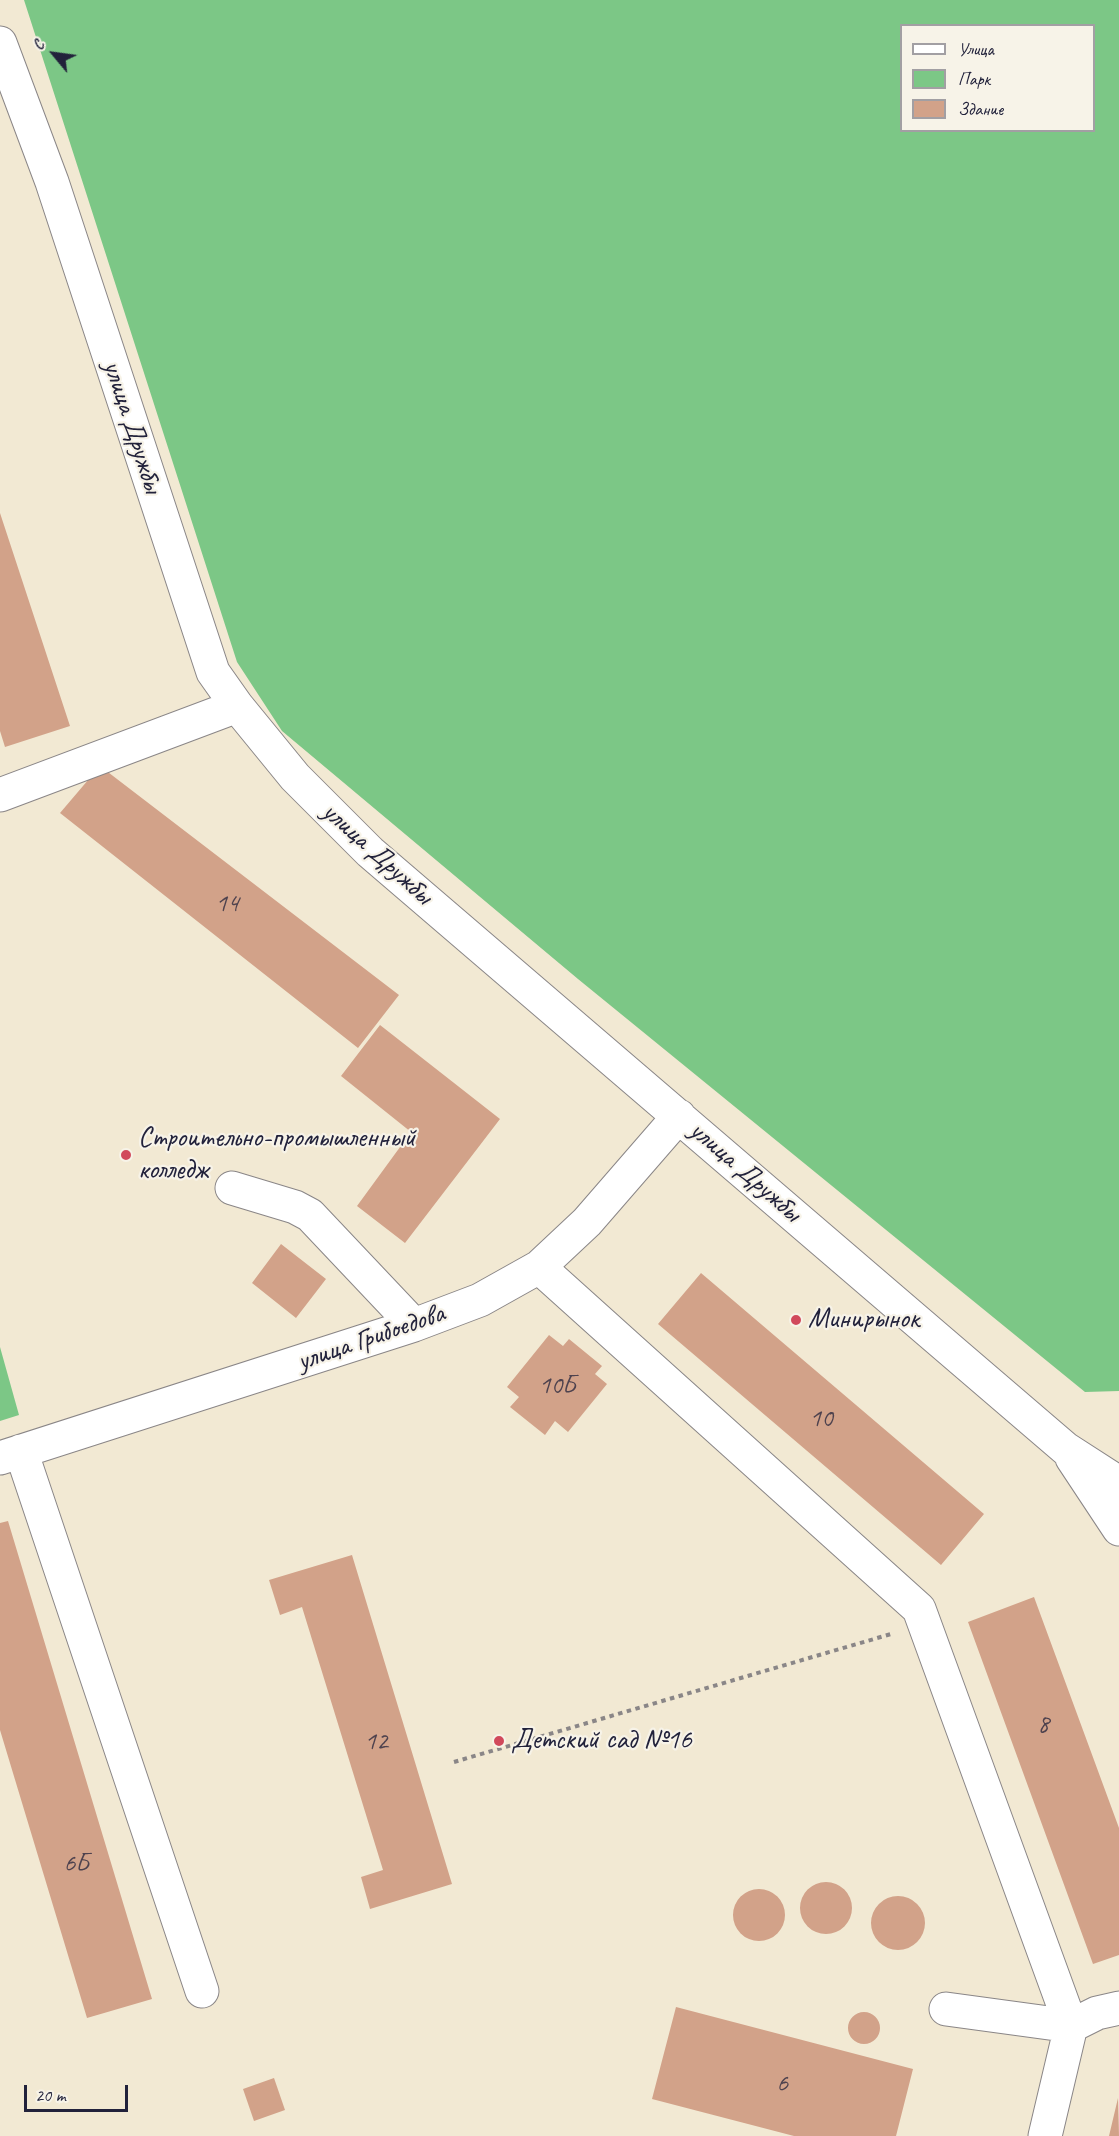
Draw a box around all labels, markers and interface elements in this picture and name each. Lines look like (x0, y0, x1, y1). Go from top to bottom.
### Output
north arrow (24, 24, 84, 84)
legend (900, 24, 1095, 132)
text: С (28, 37, 49, 54)
text: Улица (958, 38, 994, 60)
text: Парк (958, 68, 990, 90)
text: Здание (958, 98, 1003, 120)
street label: улица Дружбы (95, 356, 169, 498)
street label: улица Дружбы (315, 796, 439, 912)
house number: 14 (215, 888, 239, 920)
street label: улица Дружбы (682, 1114, 808, 1230)
place label: Строительно-промышленный колледж (138, 1122, 415, 1188)
marker: Строительно-промышленный колледж (119, 1148, 133, 1162)
street label: улица Грибоедова (293, 1297, 449, 1379)
place label: Минирынок (808, 1303, 919, 1337)
marker: Минирынок (789, 1313, 803, 1327)
house number: 10Б (539, 1370, 575, 1402)
house number: 10 (809, 1403, 833, 1435)
house number: 8 (1037, 1709, 1049, 1741)
place label: Детский сад №16 (511, 1724, 692, 1758)
house number: 12 (364, 1726, 388, 1758)
marker: Детский сад №16 (492, 1734, 506, 1748)
house number: 6Б (64, 1848, 88, 1880)
house number: 6 (776, 2068, 788, 2100)
scale bar (27, 2073, 130, 2111)
text: 20 m (35, 2084, 66, 2106)

